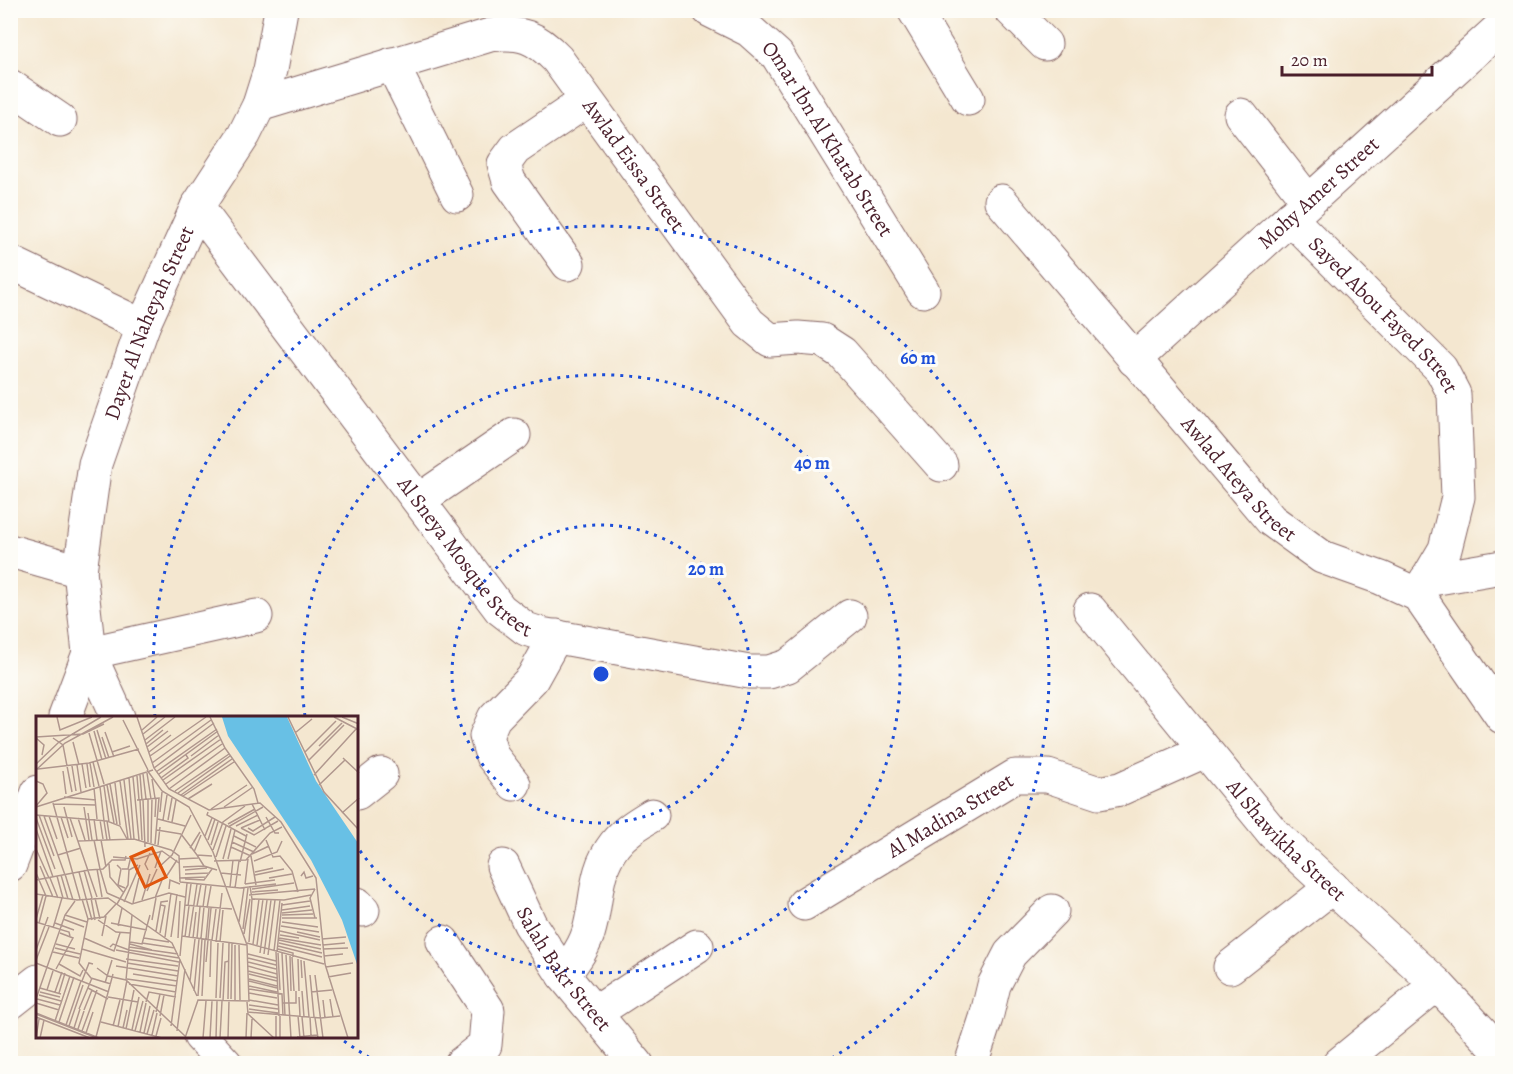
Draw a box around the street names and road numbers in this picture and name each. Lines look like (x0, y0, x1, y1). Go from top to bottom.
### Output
street label: Omar Ibn Al Khatab Street (756, 34, 900, 242)
street label: Awlad Eissa Street (576, 92, 692, 237)
street label: Mohy Amer Street (1252, 130, 1385, 255)
street label: Dayer Al Naheyah Street (97, 221, 201, 424)
street label: Sayed Abou Fayed Street (1302, 230, 1465, 398)
street label: Awlad Ateya Street (1174, 409, 1302, 548)
street label: Al Sneya Mosque Street (391, 470, 535, 644)
street label: Al Madina Street (881, 766, 1019, 865)
street label: Al Shawikha Street (1220, 772, 1352, 908)
street label: Salah Bakr Street (510, 902, 618, 1037)

